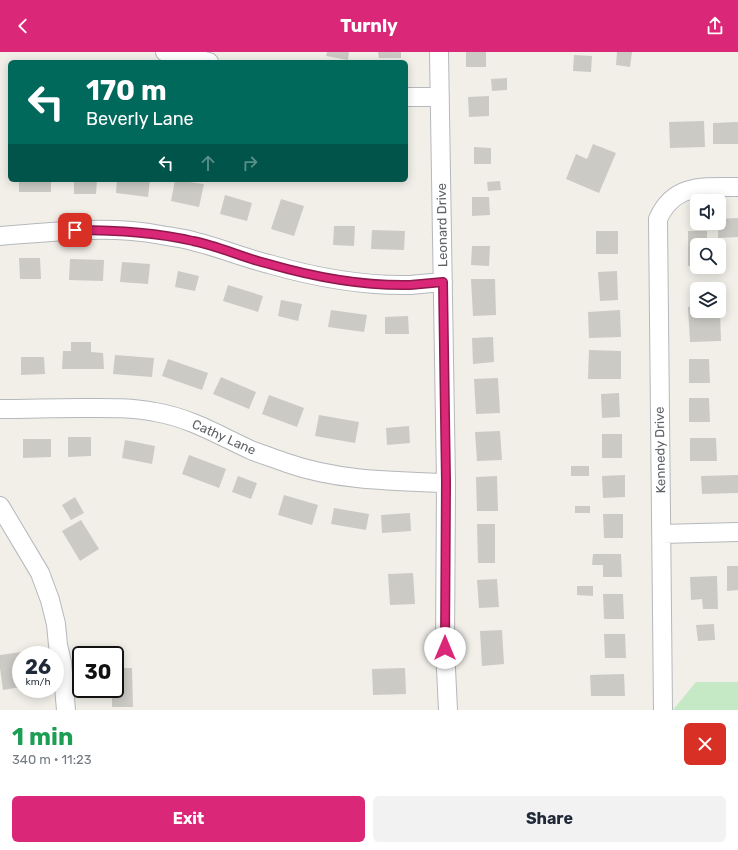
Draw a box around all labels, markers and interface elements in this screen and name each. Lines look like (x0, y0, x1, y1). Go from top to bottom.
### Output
icon: back (12, 15, 34, 37)
text: Turnly (340, 15, 398, 37)
icon: share (704, 15, 726, 37)
text: 170 m (86, 74, 167, 107)
icon: left (20, 76, 72, 128)
text: Beverly Lane (86, 108, 194, 130)
icon: left (155, 152, 177, 174)
icon: ahead (197, 152, 219, 174)
icon: right (239, 152, 261, 174)
street label: Leonard Drive (434, 183, 450, 267)
map controls (690, 194, 726, 318)
button: sound (690, 194, 726, 230)
pin (58, 213, 92, 247)
icon: arrive (64, 219, 86, 241)
button: search (690, 238, 726, 274)
button: layers (690, 282, 726, 318)
street label: Kennedy Drive (652, 406, 668, 494)
street label: Cathy Lane (190, 416, 258, 458)
position arrow (424, 627, 466, 669)
speed limit sign: 30 (72, 646, 124, 698)
text: 26 (25, 655, 51, 679)
text: km/h (26, 676, 50, 688)
text: 1 min (12, 723, 73, 751)
button: close (684, 723, 726, 765)
text: 340 m · 11:23 (12, 752, 91, 767)
button: Exit (12, 796, 365, 842)
button: Share (373, 796, 726, 842)

